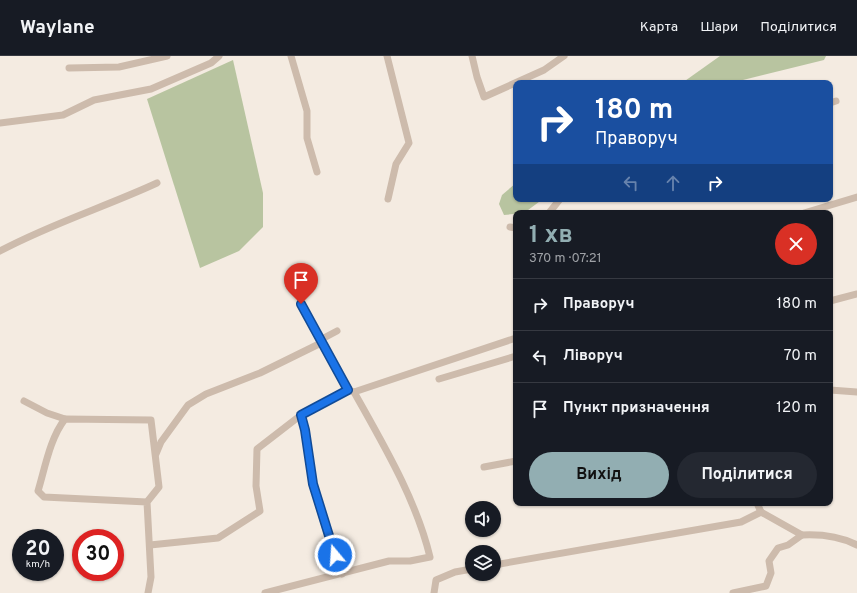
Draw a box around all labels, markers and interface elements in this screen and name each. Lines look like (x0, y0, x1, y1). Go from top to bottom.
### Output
text: Waylane (20, 16, 95, 40)
text: Карта (640, 19, 678, 36)
text: Шари (700, 19, 738, 36)
text: Поділитися (760, 19, 837, 36)
text: 180 m (595, 93, 673, 129)
icon: right (529, 96, 581, 148)
text: Праворуч (595, 128, 678, 151)
icon: left (620, 172, 642, 194)
icon: ahead (662, 172, 684, 194)
icon: right (704, 172, 726, 194)
text: 1 хв (529, 221, 573, 251)
button: close (775, 223, 817, 265)
text: 370 m · 07:21 (529, 251, 602, 267)
pin (284, 263, 318, 304)
icon: arrive (290, 269, 312, 291)
icon: right (529, 294, 551, 316)
text: Праворуч (563, 295, 634, 314)
text: 180 m (777, 295, 817, 314)
icon: left (529, 346, 551, 368)
text: Ліворуч (563, 347, 623, 366)
text: 70 m (784, 347, 817, 366)
icon: arrive (529, 398, 551, 420)
text: Пункт призначення (563, 399, 710, 418)
text: 120 m (776, 399, 817, 418)
button: Вихід (529, 452, 669, 498)
button: Поділитися (677, 452, 817, 498)
map controls (465, 501, 501, 581)
button: sound (465, 501, 501, 537)
speed limit sign: 30 (72, 529, 124, 581)
position arrow (314, 534, 356, 576)
text: 20 (25, 537, 51, 563)
button: layers (465, 545, 501, 581)
text: km/h (26, 558, 50, 571)

